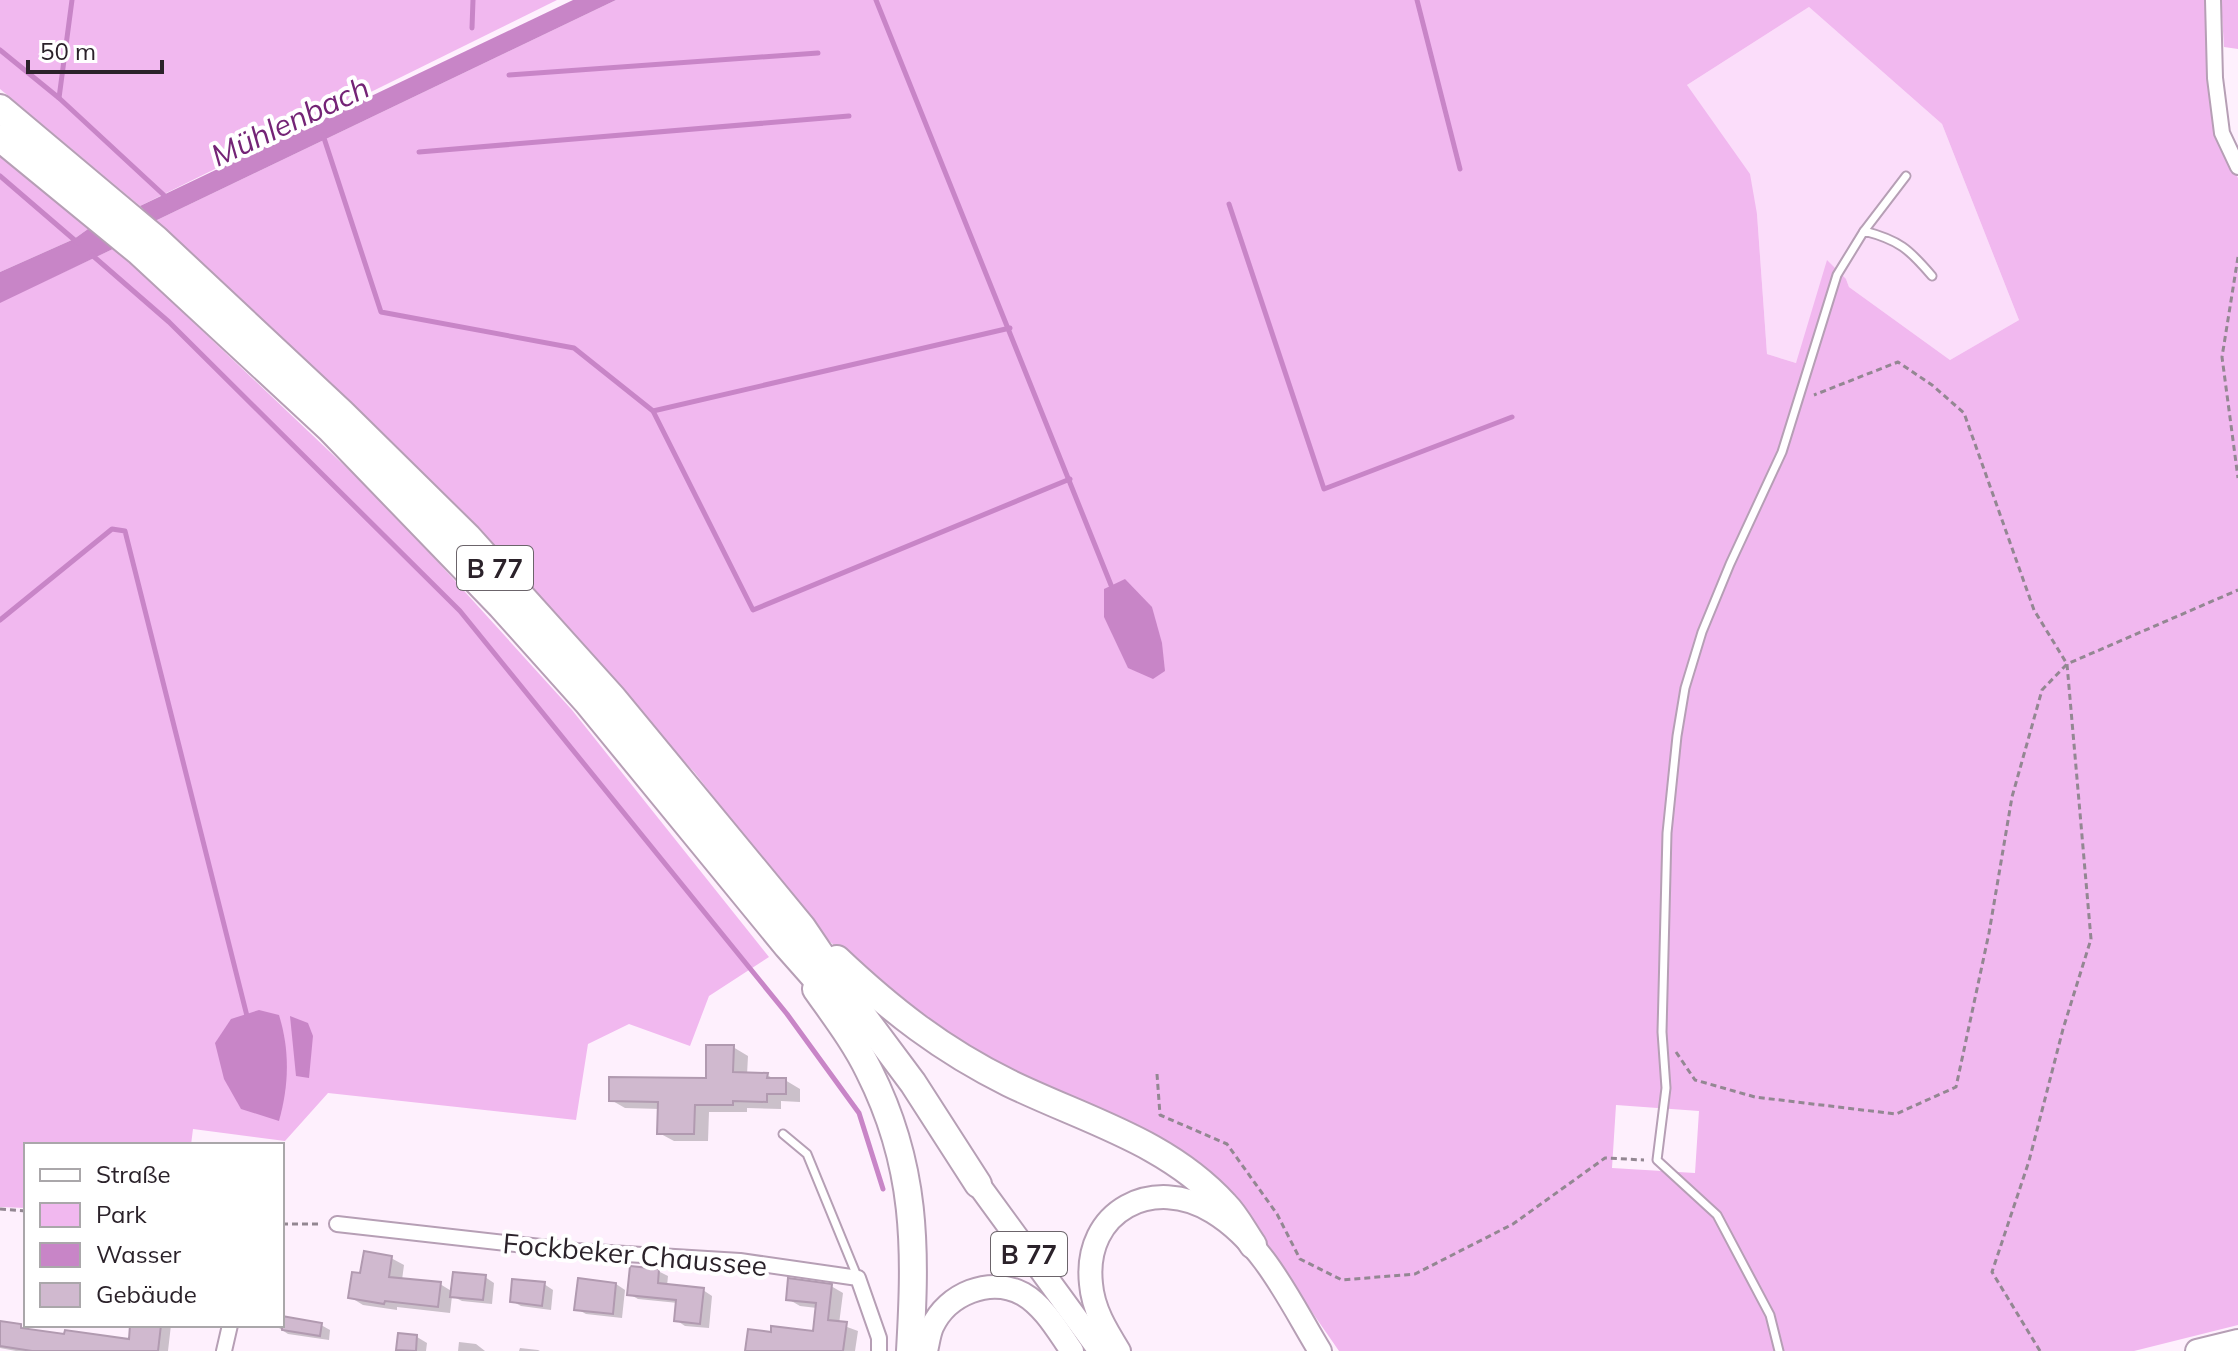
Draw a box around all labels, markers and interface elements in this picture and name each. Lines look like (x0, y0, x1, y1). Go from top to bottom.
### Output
scale bar (28, 24, 162, 74)
text: 50 m (40, 36, 96, 66)
water label: Mühlenbach (205, 68, 375, 174)
road number: B 77 (457, 546, 533, 590)
legend (24, 1143, 284, 1327)
text: Straße (96, 1159, 171, 1189)
text: Park (96, 1199, 147, 1229)
street label: Fockbeker Chaussee (501, 1225, 769, 1283)
road number: B 77 (991, 1232, 1067, 1276)
text: Wasser (96, 1239, 182, 1269)
text: Gebäude (96, 1279, 197, 1309)

